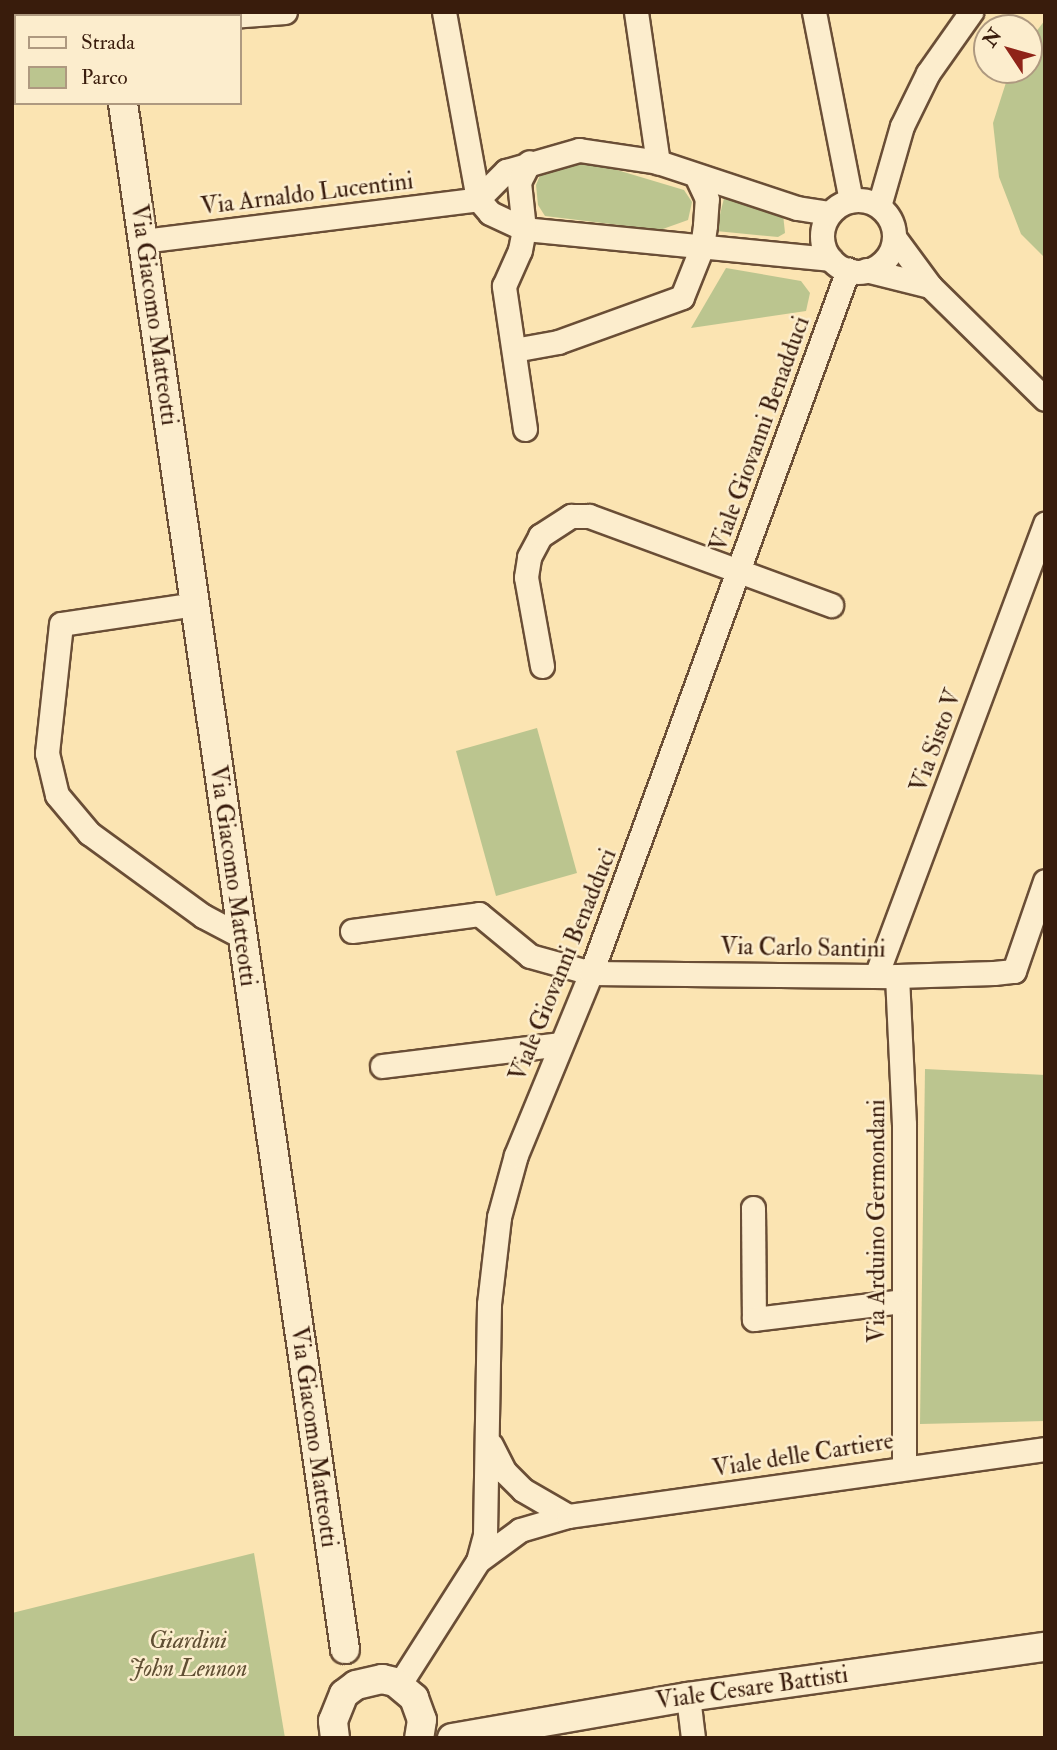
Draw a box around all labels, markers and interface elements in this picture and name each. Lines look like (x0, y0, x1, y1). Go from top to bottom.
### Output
legend (14, 14, 242, 105)
north arrow (973, 14, 1043, 84)
text: N (978, 24, 1007, 52)
text: Strada (81, 29, 135, 56)
text: Parco (81, 64, 128, 91)
street label: Via Arnaldo Lucentini (199, 167, 415, 221)
street label: Via Giacomo Matteotti (124, 203, 184, 427)
street label: Viale Giovanni Benadduci (704, 312, 816, 556)
street label: Via Sisto V (904, 686, 968, 796)
street label: Via Giacomo Matteotti (203, 764, 263, 988)
street label: Viale Giovanni Benadduci (503, 844, 623, 1086)
street label: Via Carlo Santini (720, 932, 886, 964)
street label: Via Arduino Germondani (863, 1099, 891, 1343)
street label: Via Giacomo Matteotti (284, 1325, 344, 1549)
street label: Viale delle Cartiere (711, 1426, 895, 1484)
park label: Giardini John Lennon (129, 1627, 247, 1683)
street label: Viale Cesare Battisti (654, 1660, 850, 1716)

